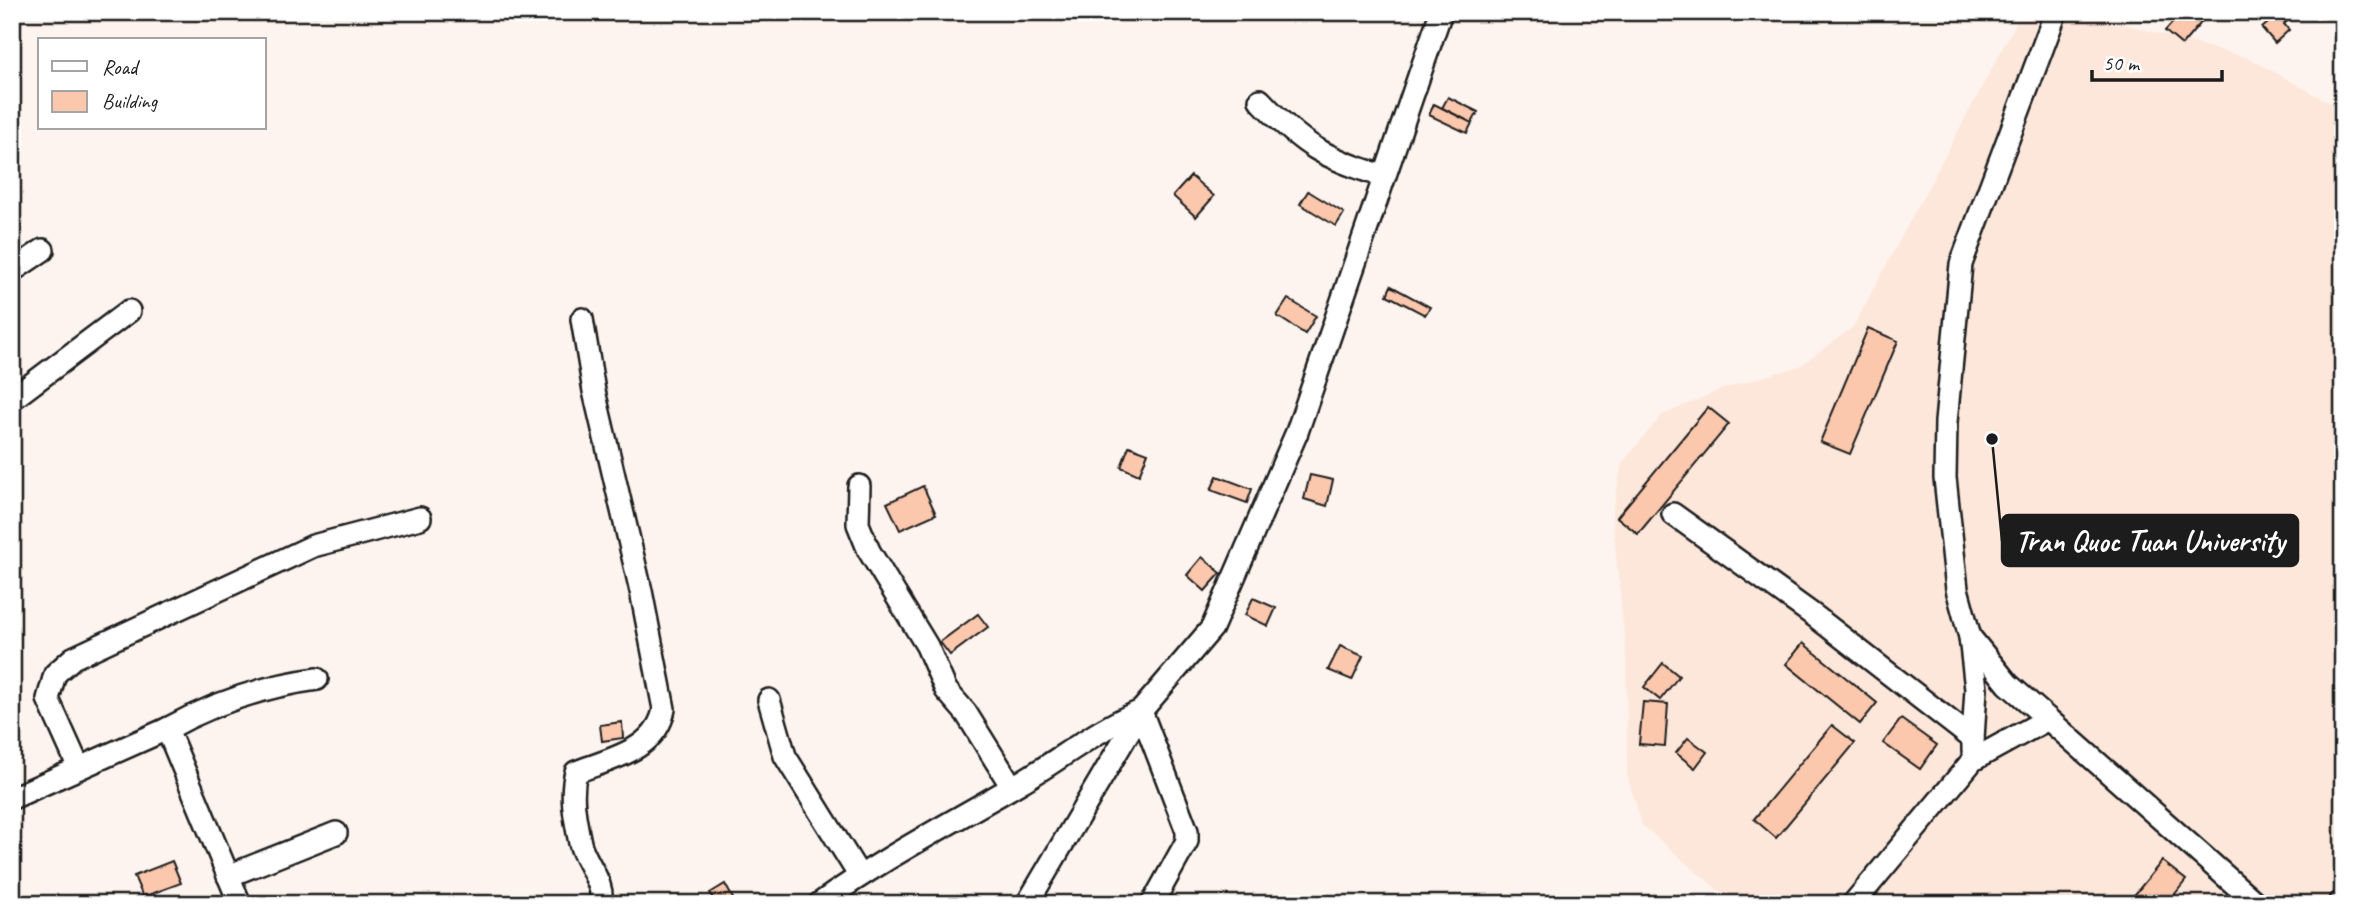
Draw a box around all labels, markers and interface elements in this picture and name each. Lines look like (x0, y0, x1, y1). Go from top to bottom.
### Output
legend (38, 38, 266, 130)
scale bar (2092, 38, 2222, 82)
text: 50 m (2103, 50, 2141, 76)
text: Road (102, 54, 141, 80)
text: Building (102, 88, 159, 114)
callout: Tran Quoc Tuan University (2002, 515, 2298, 566)
text: Tran Quoc Tuan University (2015, 522, 2288, 560)

